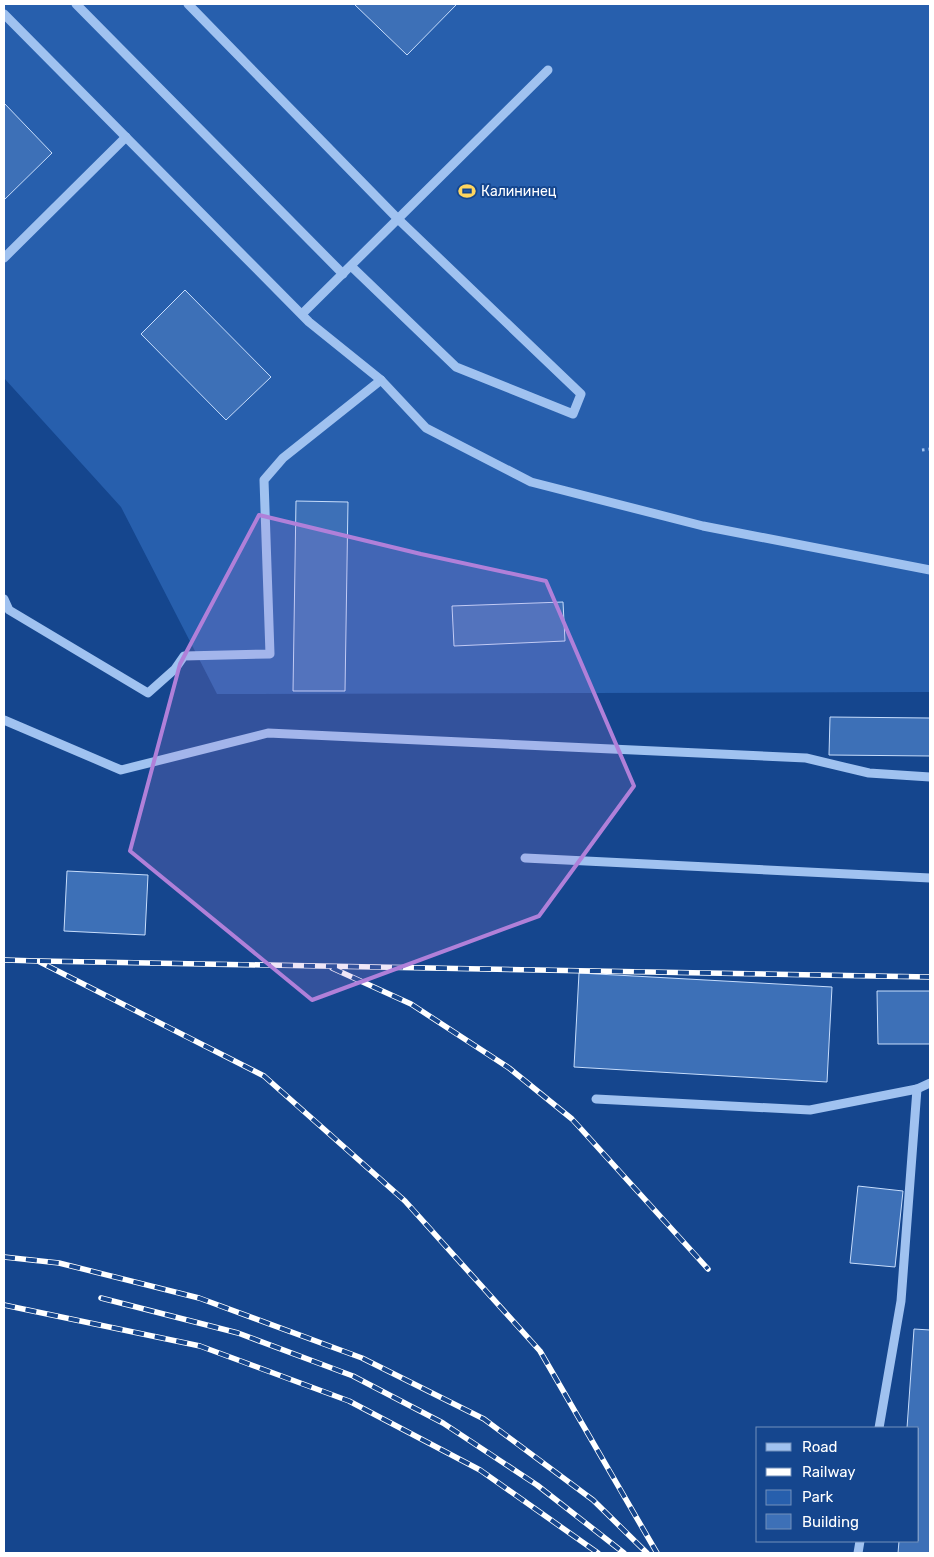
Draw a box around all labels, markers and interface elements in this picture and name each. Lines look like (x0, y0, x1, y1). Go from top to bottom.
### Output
sports icon: Калининец (457, 181, 477, 201)
place label: Калининец (481, 183, 557, 200)
legend (756, 1427, 919, 1542)
text: Road (802, 1438, 838, 1456)
text: Railway (802, 1463, 856, 1481)
text: Park (802, 1488, 833, 1506)
text: Building (802, 1513, 859, 1531)

